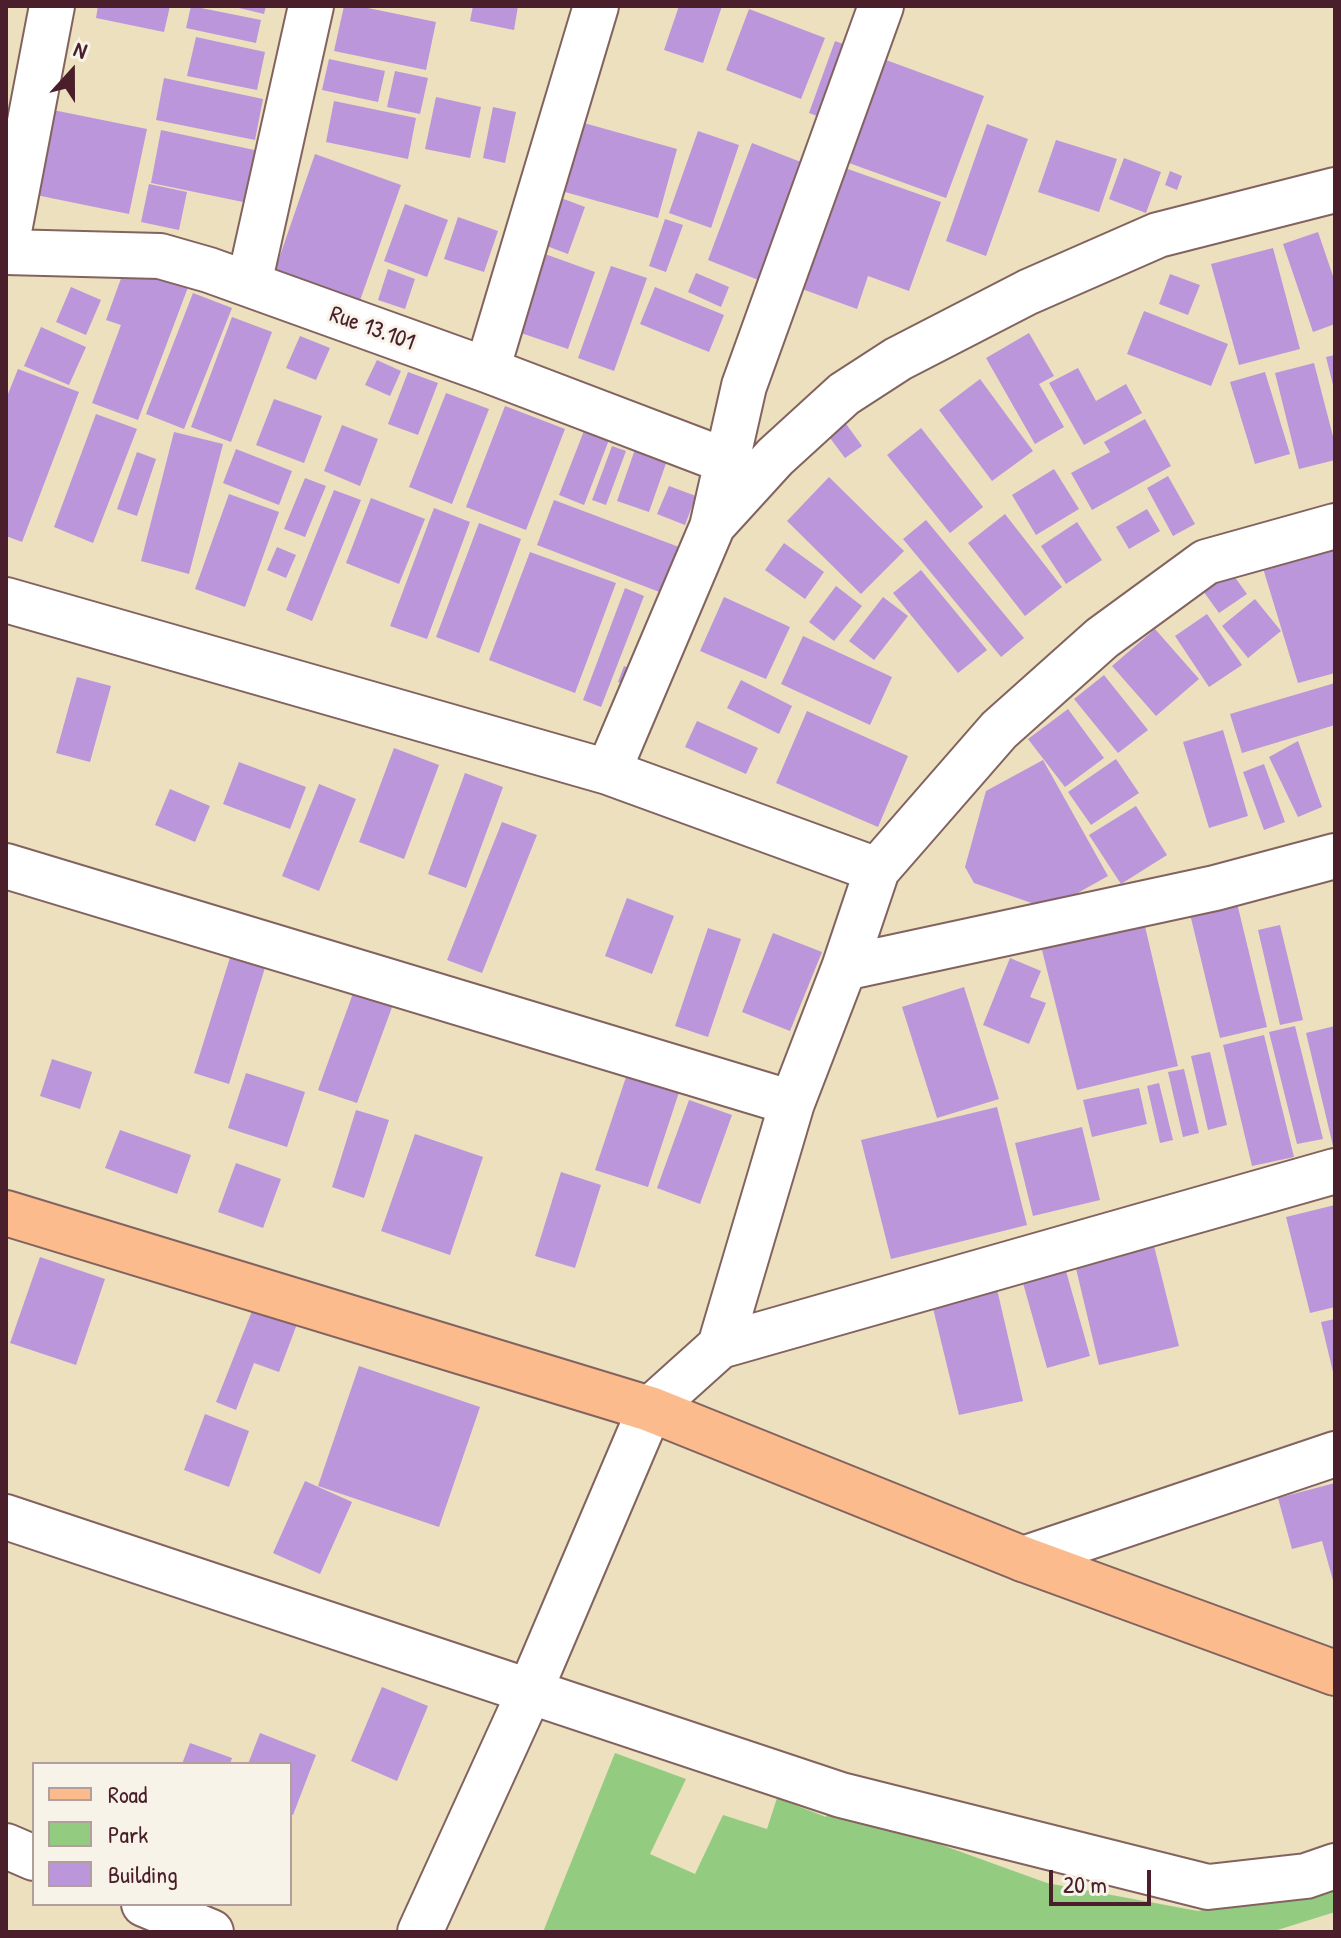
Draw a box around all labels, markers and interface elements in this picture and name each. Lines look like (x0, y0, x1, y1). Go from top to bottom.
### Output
north arrow (32, 32, 112, 112)
text: N (70, 33, 91, 66)
street label: Rue 13.101 (326, 300, 418, 358)
legend (32, 1762, 292, 1906)
text: Road (108, 1778, 147, 1810)
text: Park (108, 1818, 148, 1850)
scale bar (1053, 1854, 1155, 1904)
text: Building (108, 1858, 178, 1890)
text: 20 m (1063, 1868, 1107, 1900)

